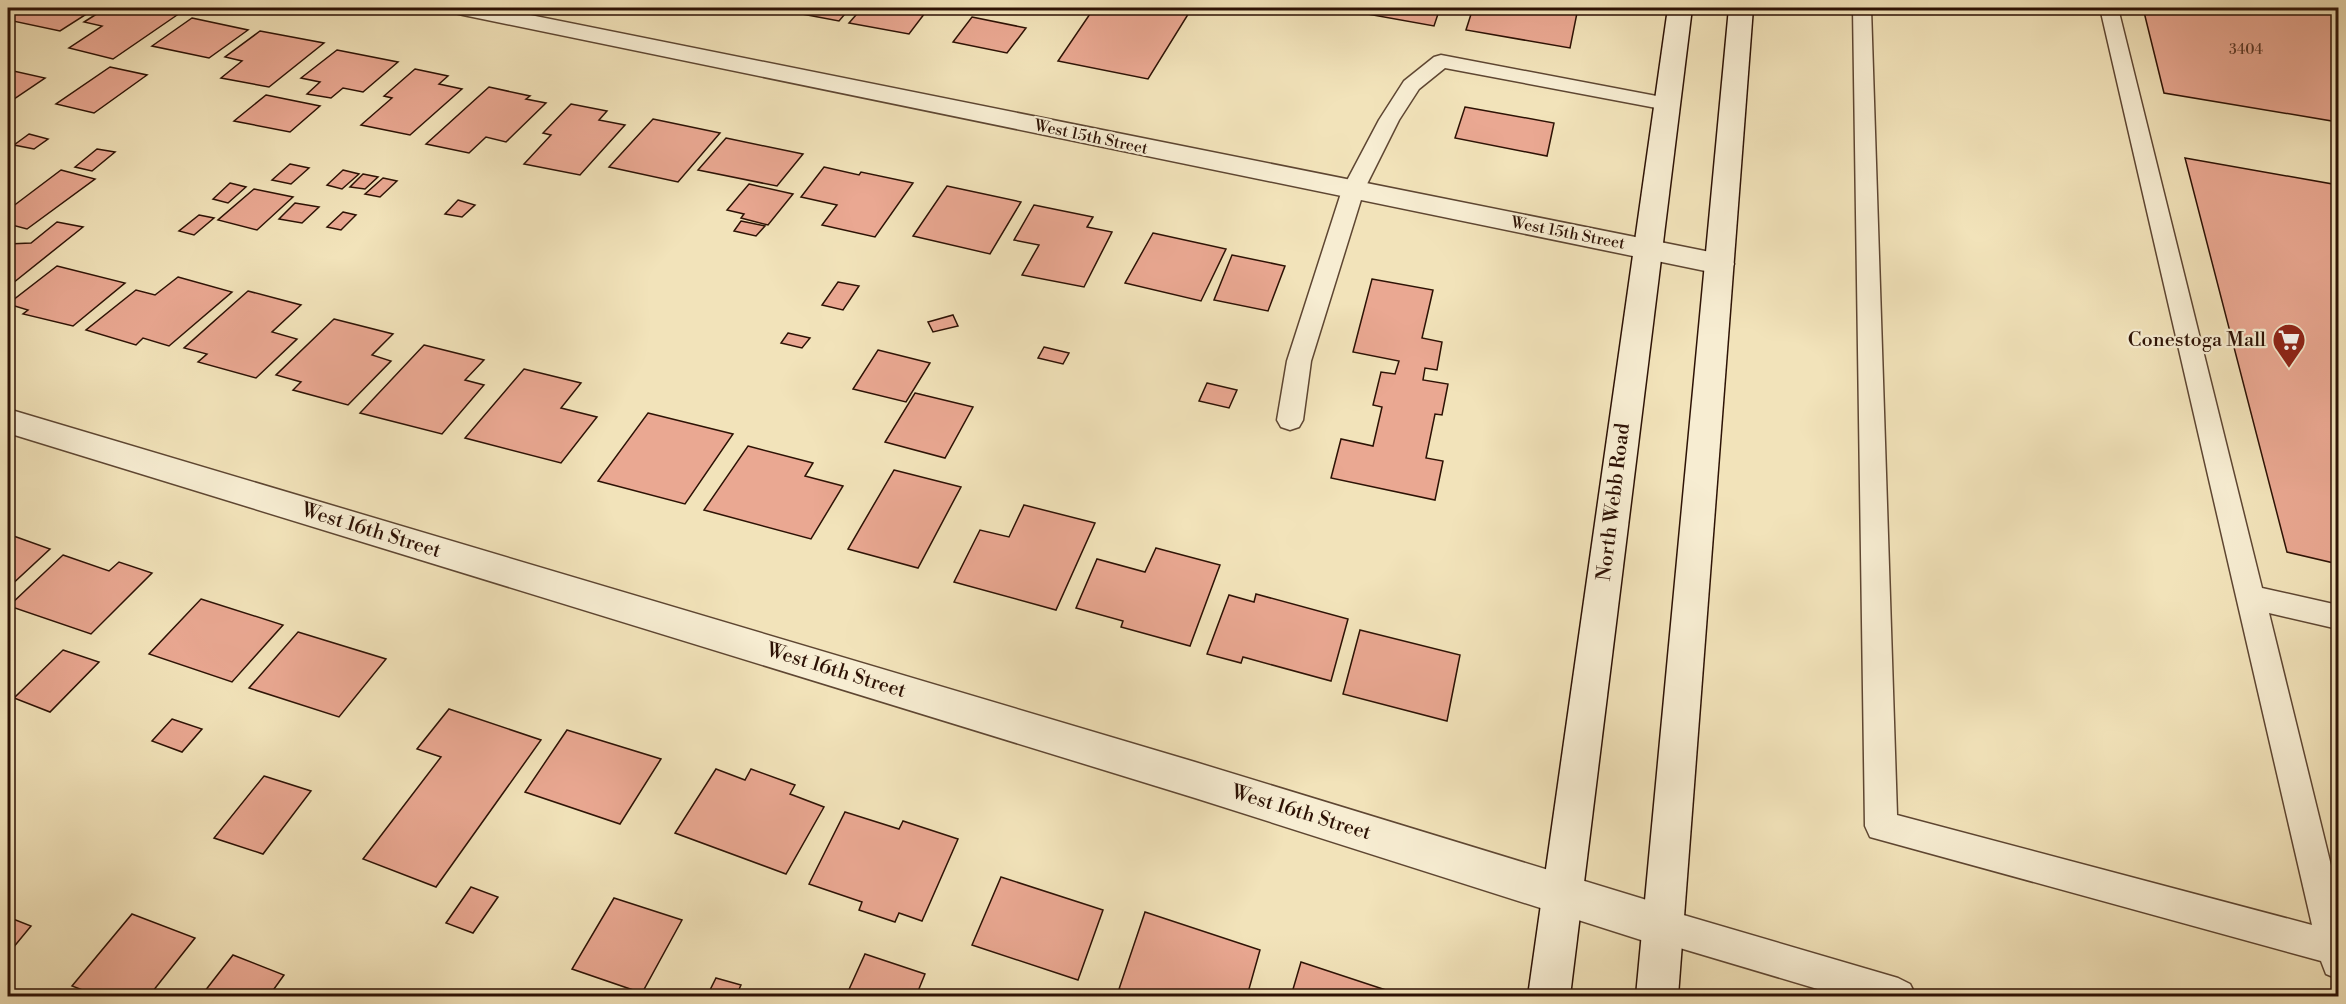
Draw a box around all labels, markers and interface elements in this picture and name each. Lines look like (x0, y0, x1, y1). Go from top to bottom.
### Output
house number: 3404 (2229, 41, 2263, 59)
street label: West 15th Street (1031, 115, 1150, 159)
street label: West 15th Street (1508, 212, 1627, 254)
supermarket icon: Conestoga Mall (2271, 322, 2307, 369)
place label: Conestoga Mall (2128, 328, 2266, 353)
street label: North Webb Road (1592, 421, 1636, 582)
street label: West 16th Street (297, 498, 444, 564)
street label: West 16th Street (762, 638, 909, 704)
street label: West 16th Street (1227, 780, 1374, 846)

